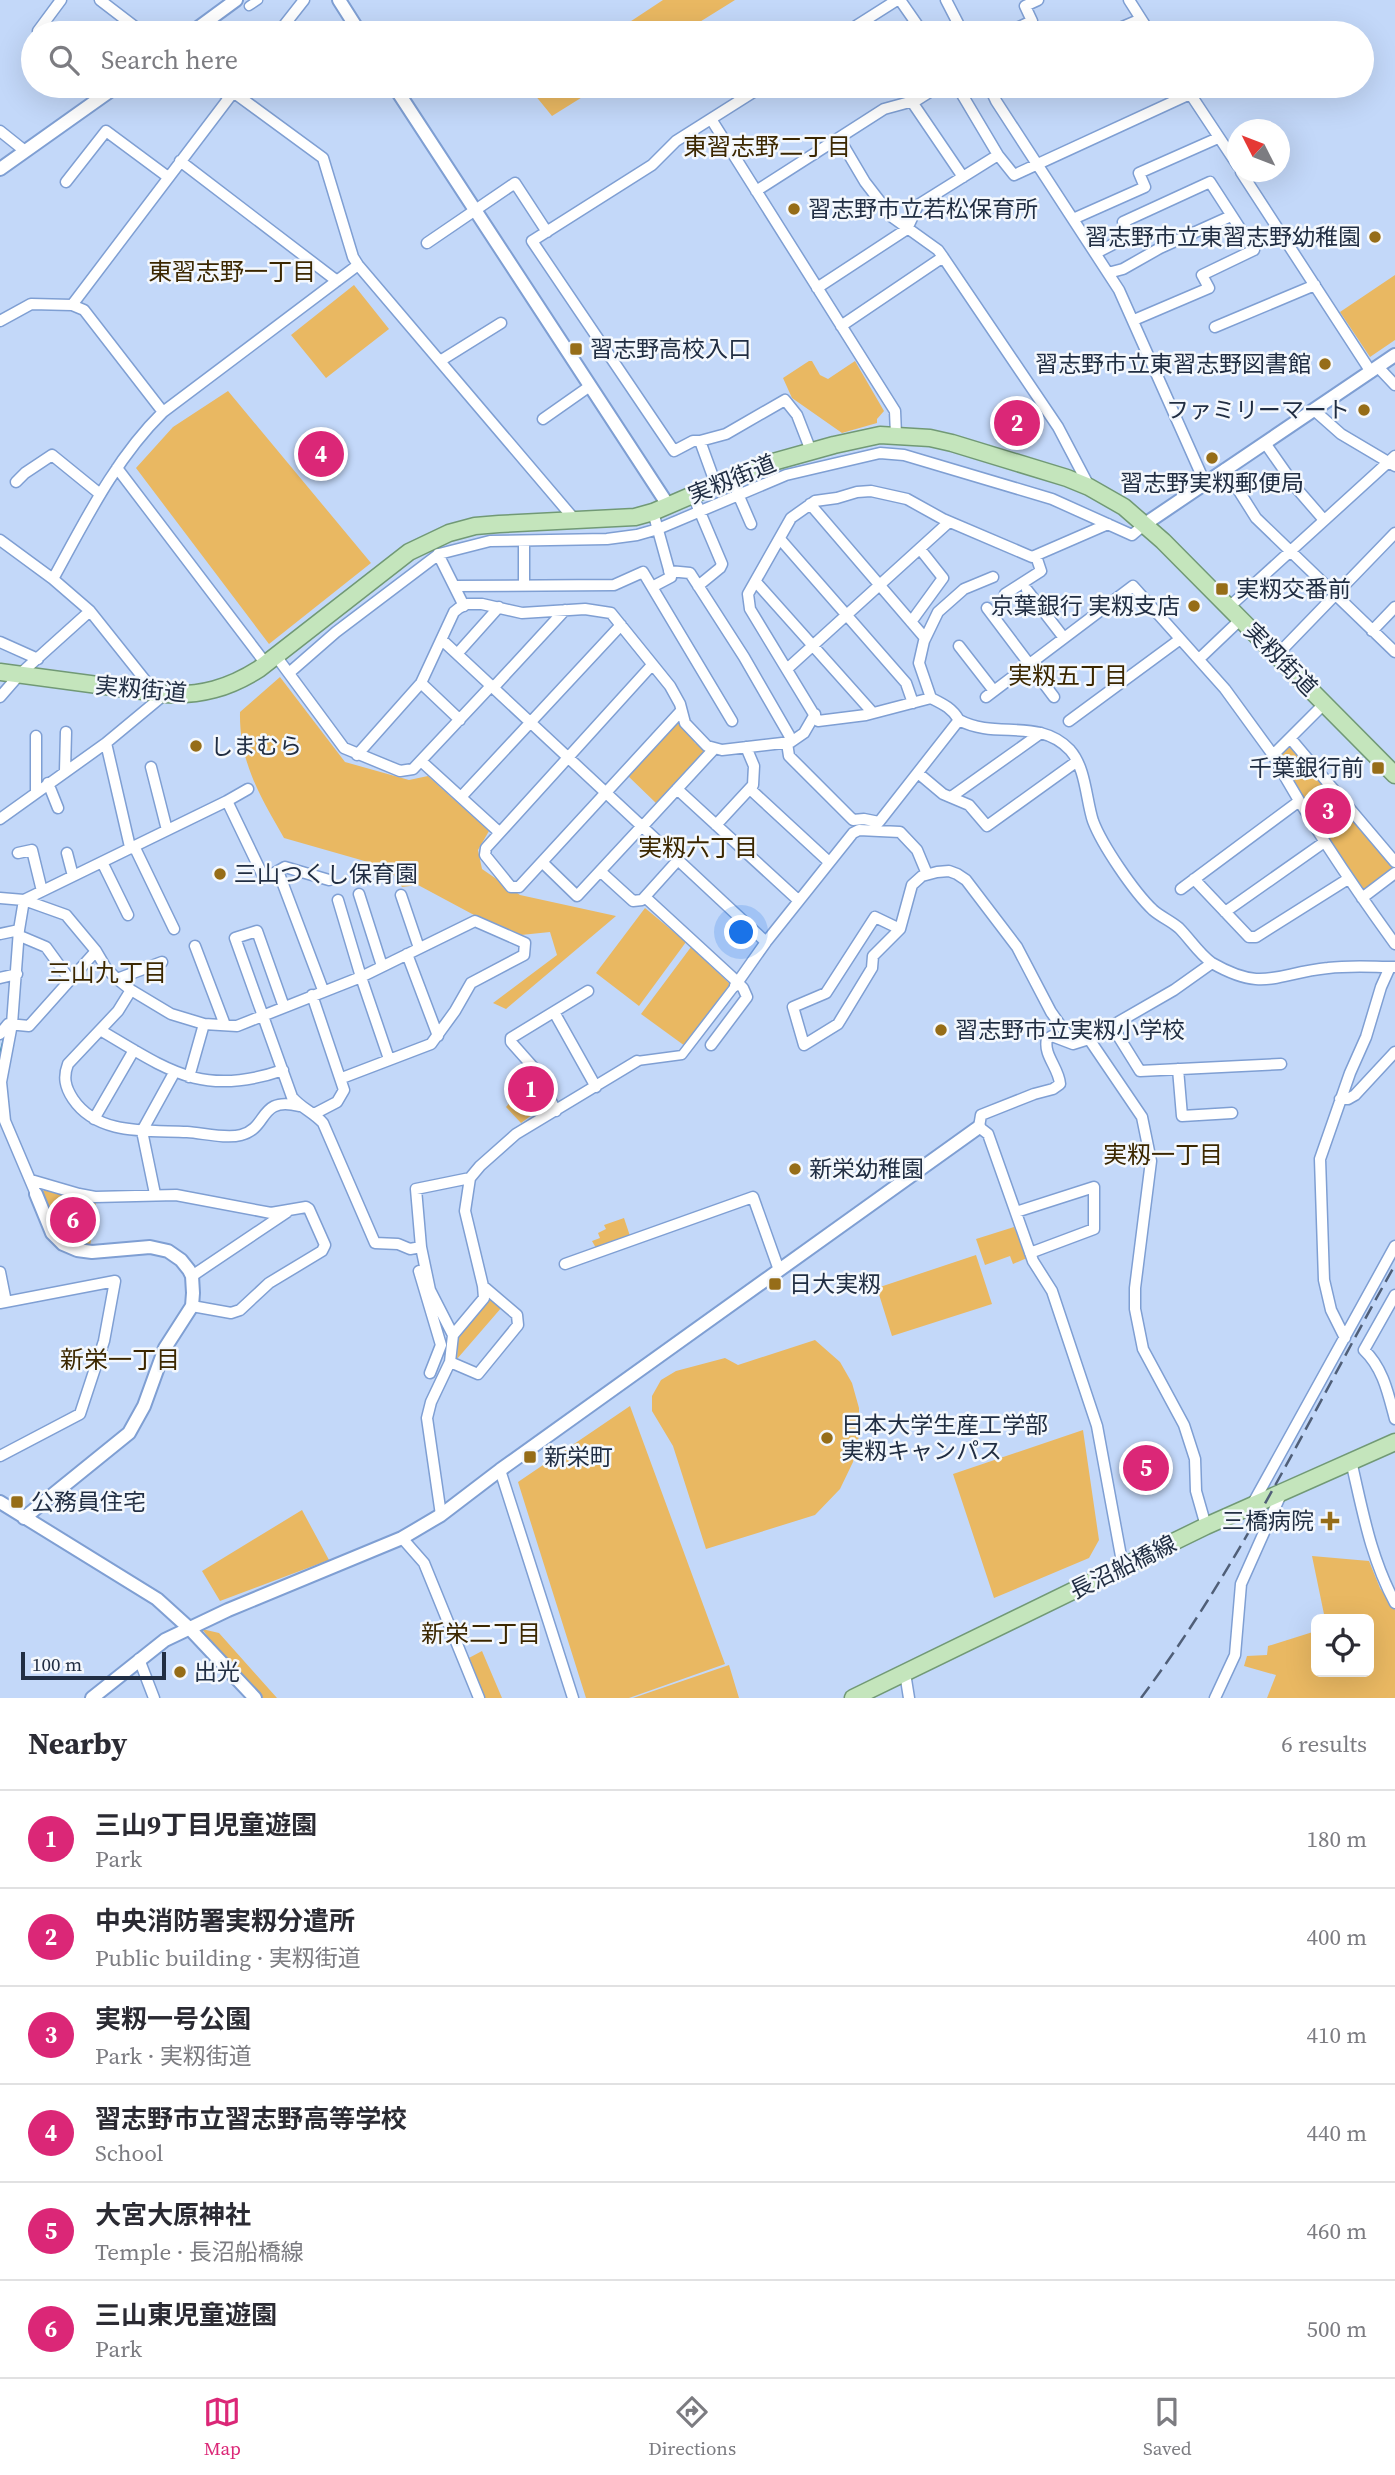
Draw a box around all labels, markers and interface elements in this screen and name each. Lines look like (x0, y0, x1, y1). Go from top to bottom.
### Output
search box (21, 21, 1374, 98)
icon: search (45, 41, 83, 79)
text: Search here (101, 42, 238, 78)
north arrow (1227, 119, 1290, 182)
district label: 東習志野二丁目 (683, 130, 851, 163)
place label: 習志野市立若松保育所 (808, 193, 1038, 225)
marker: 習志野市立若松保育所 (786, 201, 802, 217)
place label: 習志野市立東習志野幼稚園 (1085, 221, 1361, 253)
marker: 習志野市立東習志野幼稚園 (1367, 229, 1383, 245)
district label: 東習志野一丁目 (148, 255, 316, 288)
place label: 習志野高校入口 (590, 333, 751, 365)
marker: 習志野高校入口 (568, 341, 584, 357)
place label: 習志野市立東習志野図書館 (1035, 348, 1311, 380)
marker: 習志野市立東習志野図書館 (1317, 356, 1333, 372)
place label: ファミリーマート (1166, 394, 1350, 426)
pin: 2 (994, 397, 1040, 449)
marker: ファミリーマート (1356, 402, 1372, 418)
pin: 4 (298, 428, 344, 480)
street label: 実籾街道 (683, 447, 781, 511)
marker: 習志野実籾郵便局 (1204, 450, 1220, 466)
place label: 習志野実籾郵便局 (1120, 467, 1304, 499)
place label: 実籾交番前 (1236, 573, 1351, 605)
marker: 実籾交番前 (1214, 581, 1230, 597)
place label: 京葉銀行 実籾支店 (991, 590, 1180, 622)
marker: 京葉銀行 実籾支店 (1186, 598, 1202, 614)
street label: 実籾街道 (1237, 615, 1325, 703)
district label: 実籾五丁目 (1008, 659, 1128, 692)
street label: 実籾街道 (94, 669, 188, 709)
place label: しまむら (210, 730, 302, 762)
marker: しまむら (188, 738, 204, 754)
place label: 千葉銀行前 (1249, 752, 1364, 784)
marker: 千葉銀行前 (1370, 760, 1386, 776)
pin: 3 (1305, 785, 1351, 837)
district label: 実籾六丁目 (638, 831, 758, 864)
place label: 三山つくし保育園 (234, 858, 418, 890)
marker: 三山つくし保育園 (212, 866, 228, 882)
your location (724, 915, 758, 949)
district label: 三山九丁目 (47, 956, 167, 989)
place label: 習志野市立実籾小学校 (955, 1014, 1185, 1046)
marker: 習志野市立実籾小学校 (933, 1022, 949, 1038)
pin: 1 (508, 1063, 554, 1115)
district label: 実籾一丁目 (1103, 1138, 1223, 1171)
place label: 新栄幼稚園 (809, 1153, 924, 1185)
marker: 新栄幼稚園 (787, 1161, 803, 1177)
pin: 6 (50, 1194, 96, 1246)
place label: 日大実籾 (789, 1268, 881, 1300)
marker: 日大実籾 (767, 1276, 783, 1292)
district label: 新栄一丁目 (60, 1343, 180, 1376)
place label: 日本大学生産工学部 実籾キャンパス (841, 1409, 1048, 1467)
marker: 日本大学生産工学部 実籾キャンパス (819, 1430, 835, 1446)
place label: 新栄町 (544, 1441, 613, 1473)
pin: 5 (1123, 1442, 1169, 1494)
marker: 新栄町 (522, 1449, 538, 1465)
place label: 公務員住宅 (31, 1486, 146, 1518)
marker: 公務員住宅 (9, 1494, 25, 1510)
place label: 三橋病院 (1222, 1505, 1314, 1537)
marker: 三橋病院 (1320, 1511, 1340, 1531)
street label: 長沼船橋線 (1064, 1527, 1182, 1607)
map controls (1311, 1614, 1374, 1677)
button: locate (1311, 1614, 1374, 1677)
district label: 新栄二丁目 (421, 1617, 541, 1650)
scale bar (21, 1649, 166, 1681)
text: 100 m (32, 1651, 82, 1677)
place label: 出光 (194, 1656, 240, 1688)
marker: 出光 (172, 1664, 188, 1680)
text: Nearby (28, 1723, 127, 1764)
text: 6 results (1281, 1728, 1367, 1760)
text: 三山9丁目児童遊園 (95, 1807, 317, 1843)
text: 1 (45, 1823, 57, 1855)
text: 180 m (1306, 1823, 1367, 1855)
text: Park (95, 1843, 142, 1875)
text: 中央消防署実籾分遣所 (95, 1903, 355, 1939)
text: 2 (45, 1921, 57, 1953)
text: 400 m (1306, 1921, 1367, 1953)
text: Public building · 実籾街道 (95, 1942, 361, 1974)
text: 実籾一号公園 (95, 2001, 251, 2037)
text: 3 (45, 2019, 57, 2051)
text: 410 m (1306, 2019, 1367, 2051)
text: Park · 実籾街道 (95, 2040, 252, 2072)
text: 習志野市立習志野高等学校 (95, 2101, 407, 2137)
text: 4 (45, 2117, 57, 2149)
text: 440 m (1306, 2117, 1367, 2149)
text: School (95, 2137, 163, 2169)
text: 大宮大原神社 (95, 2197, 251, 2233)
text: 5 (45, 2215, 57, 2247)
text: 460 m (1306, 2215, 1367, 2247)
text: Temple · 長沼船橋線 (95, 2236, 304, 2268)
text: 三山東児童遊園 (95, 2297, 277, 2333)
text: 6 (45, 2313, 57, 2345)
text: 500 m (1306, 2313, 1367, 2345)
text: Park (95, 2333, 142, 2365)
tab: Map (203, 2393, 241, 2461)
tab: Directions (648, 2393, 736, 2461)
tab: Saved (1143, 2393, 1192, 2461)

